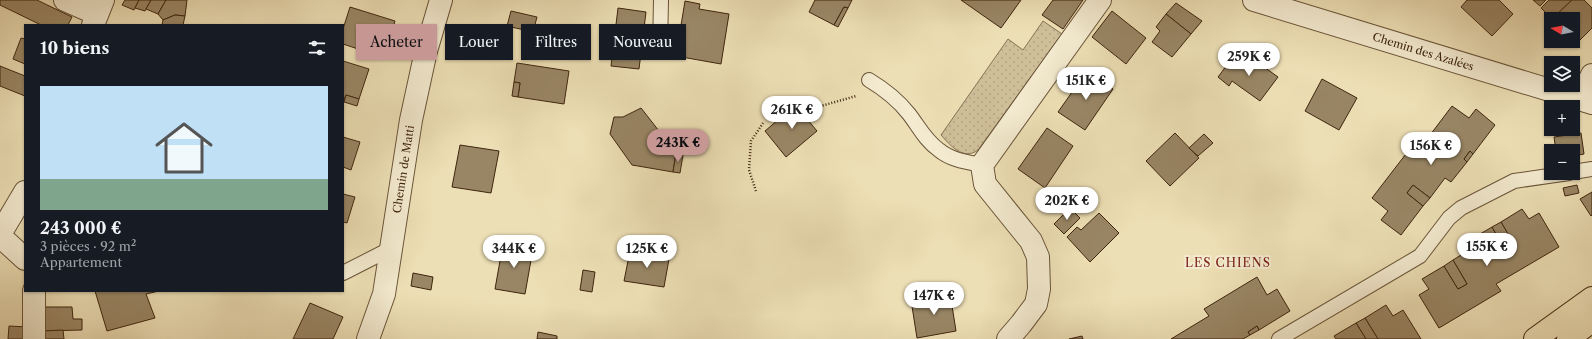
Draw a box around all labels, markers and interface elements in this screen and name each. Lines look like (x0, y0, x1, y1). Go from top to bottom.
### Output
north arrow (1544, 12, 1580, 48)
map controls (1544, 12, 1580, 180)
chip: Acheter (356, 24, 437, 60)
chip: Louer (445, 24, 513, 60)
chip: Filtres (521, 24, 591, 60)
chip: Nouveau (599, 24, 686, 60)
street label: Chemin des Azalées (1371, 30, 1476, 74)
icon: filters (306, 37, 328, 59)
text: 10 biens (40, 38, 109, 58)
pin: 259K € (1216, 43, 1282, 77)
text: 259K € (1227, 48, 1271, 64)
button: layers (1544, 56, 1580, 92)
pin: 151K € (1053, 67, 1119, 101)
text: 151K € (1066, 72, 1106, 88)
pin: 261K € (759, 96, 825, 130)
button: + (1544, 100, 1580, 136)
text: 261K € (771, 101, 813, 117)
icon: home (148, 112, 220, 184)
street label: Chemin de Matti (390, 124, 417, 214)
pin: 243K € (645, 129, 711, 163)
pin: 156K € (1398, 132, 1464, 166)
text: 243K € (656, 134, 700, 150)
text: 156K € (1410, 137, 1452, 153)
button: − (1544, 144, 1580, 180)
pin: 202K € (1034, 187, 1100, 221)
text: 202K € (1044, 192, 1090, 208)
text: 243 000 € (40, 218, 122, 238)
pin: 155K € (1454, 233, 1520, 267)
pin: 344K € (481, 235, 547, 269)
pin: 125K € (614, 235, 680, 269)
text: 3 pièces · 92 m² (40, 238, 136, 254)
text: 155K € (1466, 238, 1508, 254)
text: 344K € (492, 240, 536, 256)
text: 125K € (626, 240, 668, 256)
text: Appartement (40, 254, 122, 270)
district label: LES CHIENS (1185, 255, 1271, 270)
pin: 147K € (901, 282, 967, 316)
text: 147K € (913, 287, 955, 303)

